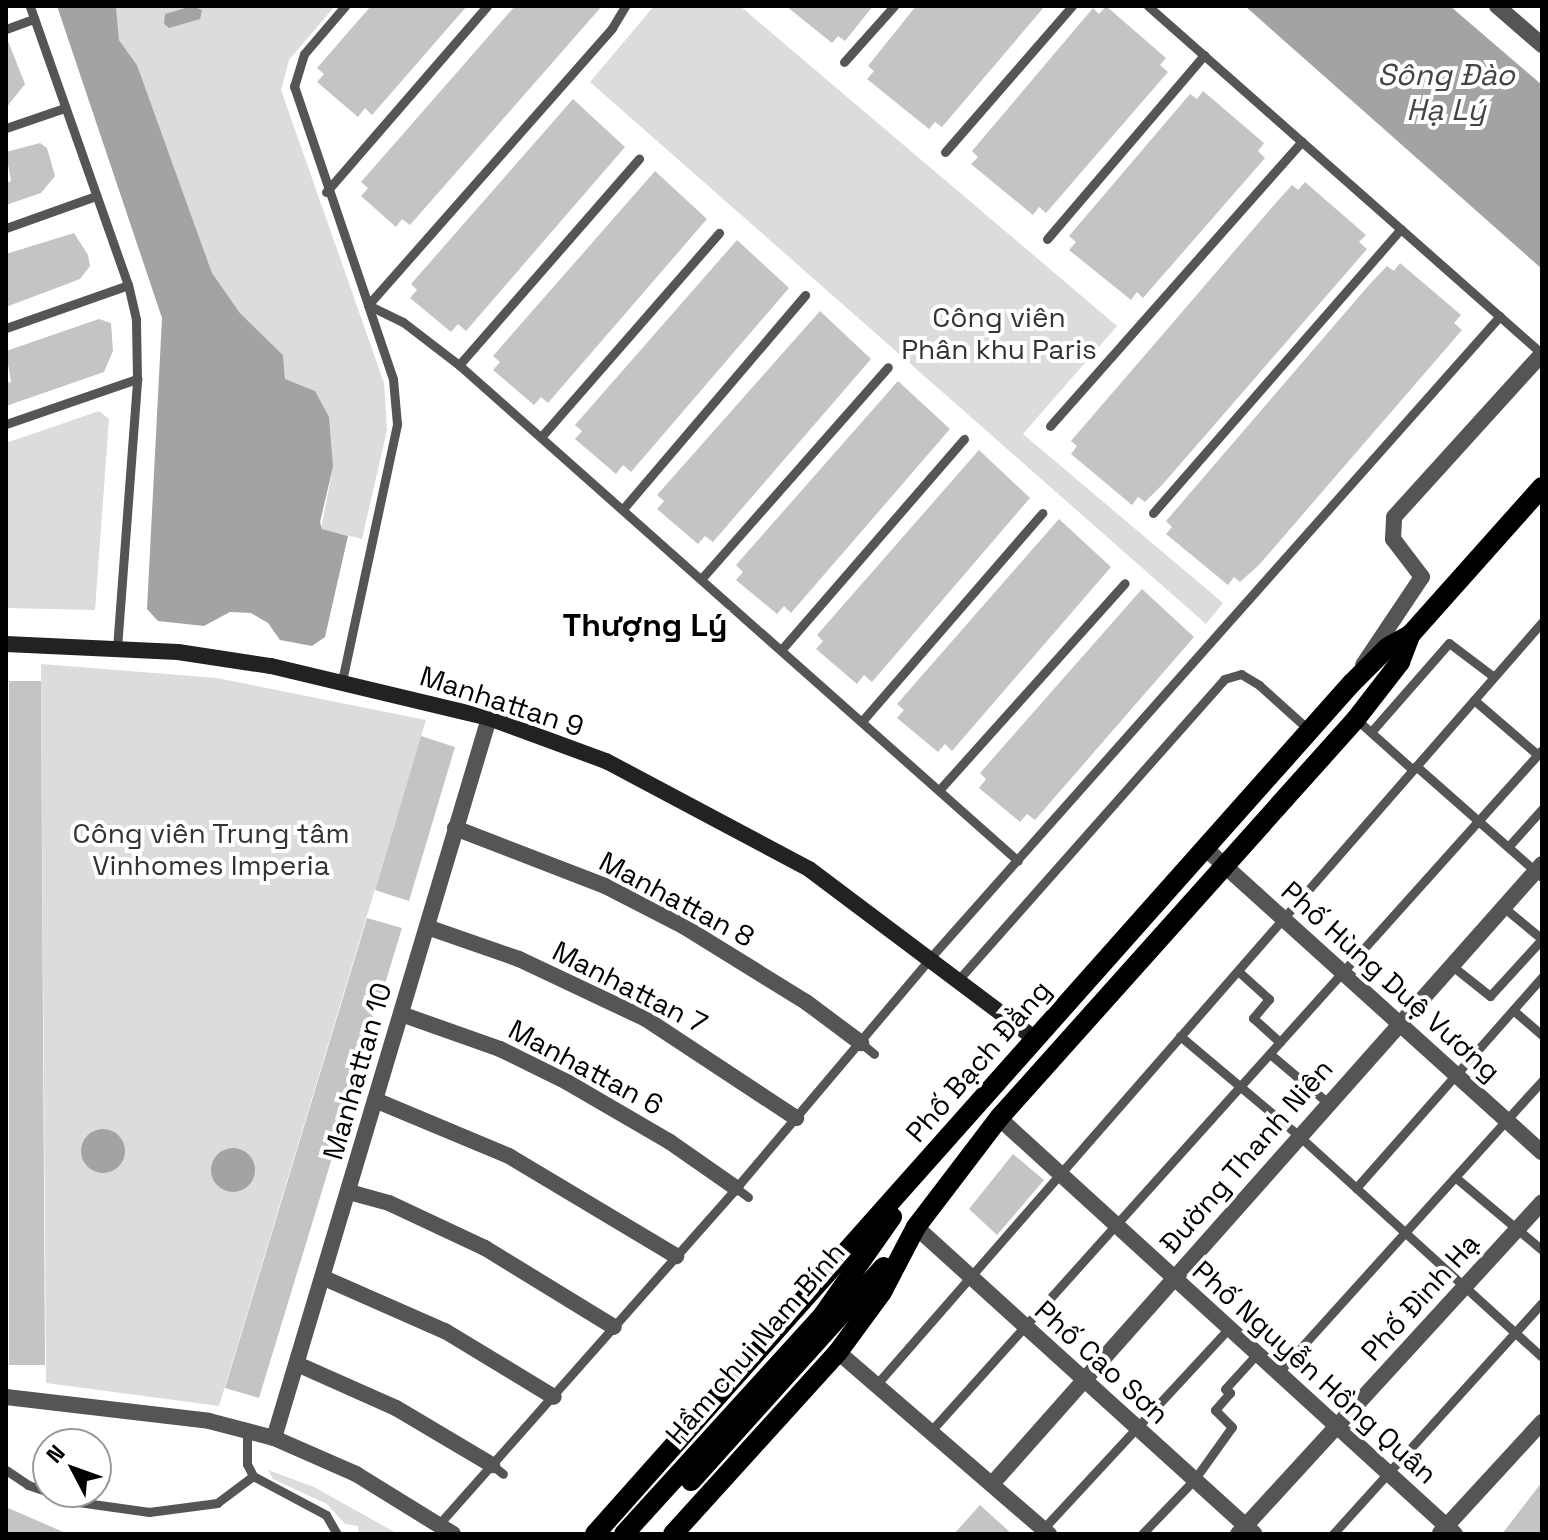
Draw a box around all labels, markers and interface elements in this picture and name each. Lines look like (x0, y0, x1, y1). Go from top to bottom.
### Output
water label: Sông Đào Hạ Lý (1377, 57, 1515, 128)
park label: Công viên Phân khu Paris (901, 300, 1097, 366)
district label: Thượng Lý (563, 606, 727, 644)
street label: Manhattan 9 (416, 659, 588, 743)
park label: Công viên Trung tâm Vinhomes Imperia (72, 816, 350, 882)
street label: Manhattan 8 (594, 844, 760, 954)
street label: Phố Hùng Duệ Vương (1274, 874, 1508, 1088)
street label: Manhattan 7 (547, 934, 713, 1040)
street label: Phố Bạch Đằng (899, 973, 1057, 1149)
street label: Manhattan 10 (316, 979, 398, 1163)
street label: Manhattan 6 (503, 1012, 669, 1122)
street label: Đường Thanh Niên (1152, 1052, 1340, 1260)
street label: Phố Đình Hạ (1354, 1226, 1486, 1368)
street label: Hầm chui Nam Bính (658, 1235, 852, 1451)
street label: Phố Nguyễn Hồng Quân (1186, 1253, 1444, 1491)
street label: Phố Cao Sơn (1028, 1293, 1176, 1431)
north arrow (32, 1428, 112, 1508)
text: N (40, 1439, 71, 1468)

